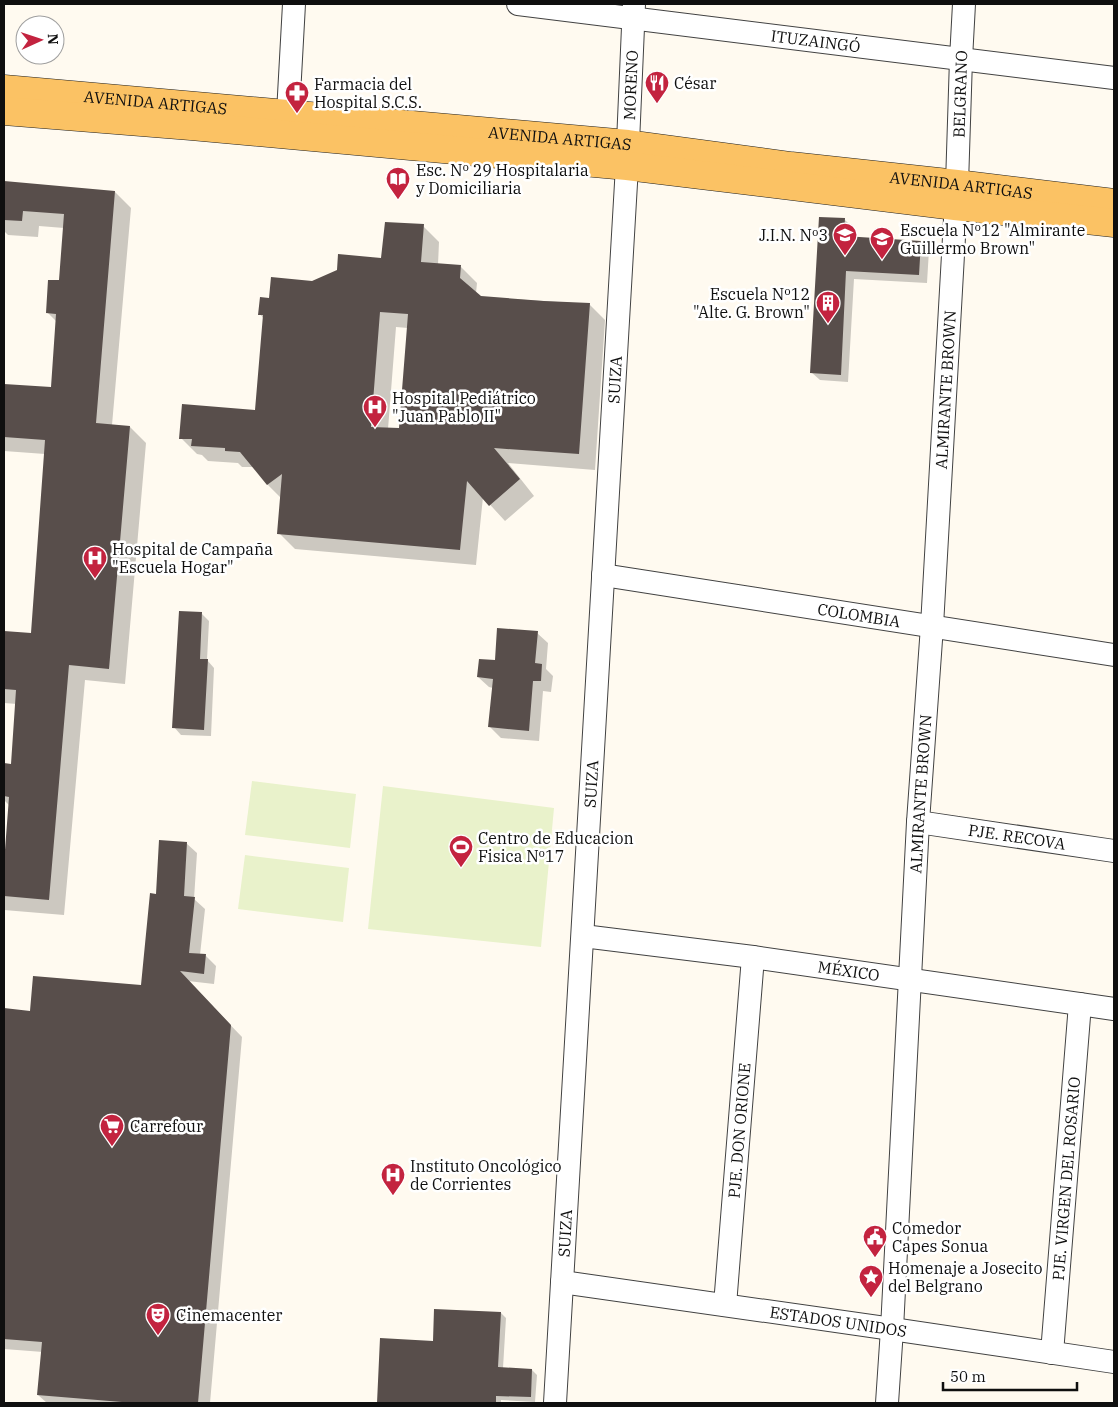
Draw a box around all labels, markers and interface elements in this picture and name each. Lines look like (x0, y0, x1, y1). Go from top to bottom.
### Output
north arrow (15, 15, 65, 65)
street label: ITUZAINGÓ (770, 25, 862, 56)
text: N (44, 33, 62, 45)
street label: MORENO (619, 50, 642, 121)
street label: BELGRANO (948, 50, 971, 138)
restaurant icon: César (644, 70, 670, 104)
place label: César (674, 73, 716, 93)
place label: Farmacia del Hospital S.C.S. (314, 74, 422, 112)
pharmacy icon: Farmacia del Hospital S.C.S. (284, 80, 310, 114)
street label: AVENIDA ARTIGAS (83, 86, 228, 119)
street label: AVENIDA ARTIGAS (487, 122, 632, 154)
place label: Esc. Nº 29 Hospitalaria y Domiciliaria (416, 160, 589, 198)
library icon: Esc. Nº 29 Hospitalaria y Domiciliaria (385, 166, 411, 200)
street label: AVENIDA ARTIGAS (889, 167, 1034, 203)
place label: Escuela Nº12 "Almirante Guillermo Brown" (900, 220, 1085, 258)
school or university icon: J.I.N. Nº3 (832, 222, 858, 256)
place label: J.I.N. Nº3 (759, 225, 828, 245)
school or university icon: Escuela Nº12 "Almirante Guillermo Brown" (869, 226, 895, 260)
place label: Escuela Nº12 "Alte. G. Brown" (693, 284, 810, 322)
building icon: Escuela Nº12 "Alte. G. Brown" (815, 290, 841, 324)
street label: ALMIRANTE BROWN (931, 310, 960, 470)
street label: SUIZA (603, 355, 626, 404)
place label: Hospital Pediátrico "Juan Pablo II" (392, 388, 536, 426)
hospital icon: Hospital Pediátrico "Juan Pablo II" (362, 394, 388, 428)
place label: Hospital de Campaña "Escuela Hogar" (112, 539, 273, 577)
hospital icon: Hospital de Campaña "Escuela Hogar" (82, 545, 108, 579)
street label: COLOMBIA (816, 599, 902, 631)
street label: ALMIRANTE BROWN (905, 714, 936, 874)
street label: SUIZA (580, 760, 602, 809)
street label: PJE. RECOVA (967, 820, 1067, 854)
place label: Centro de Educacion Fisica Nº17 (478, 828, 634, 866)
sports icon: Centro de Educacion Fisica Nº17 (448, 834, 474, 868)
street label: MÉXICO (817, 956, 881, 985)
street label: PJE. DON ORIONE (724, 1062, 754, 1199)
street label: PJE. VIRGEN DEL ROSARIO (1048, 1076, 1084, 1281)
supermarket icon: Carrefour (99, 1113, 125, 1147)
place label: Carrefour (130, 1116, 203, 1136)
place label: Instituto Oncológico de Corrientes (410, 1156, 562, 1194)
hospital icon: Instituto Oncológico de Corrientes (380, 1162, 406, 1196)
street label: SUIZA (554, 1209, 576, 1258)
place label: Comedor Capes Sonua (892, 1218, 989, 1256)
public building icon: Comedor Capes Sonua (862, 1224, 888, 1258)
place label: Homenaje a Josecito del Belgrano (888, 1258, 1043, 1296)
place icon: Homenaje a Josecito del Belgrano (858, 1264, 884, 1298)
theatre icon: Cinemacenter (145, 1302, 171, 1336)
street label: ESTADOS UNIDOS (768, 1302, 908, 1341)
place label: Cinemacenter (176, 1305, 282, 1325)
scale bar (943, 1360, 1077, 1392)
text: 50 m (950, 1367, 986, 1386)

